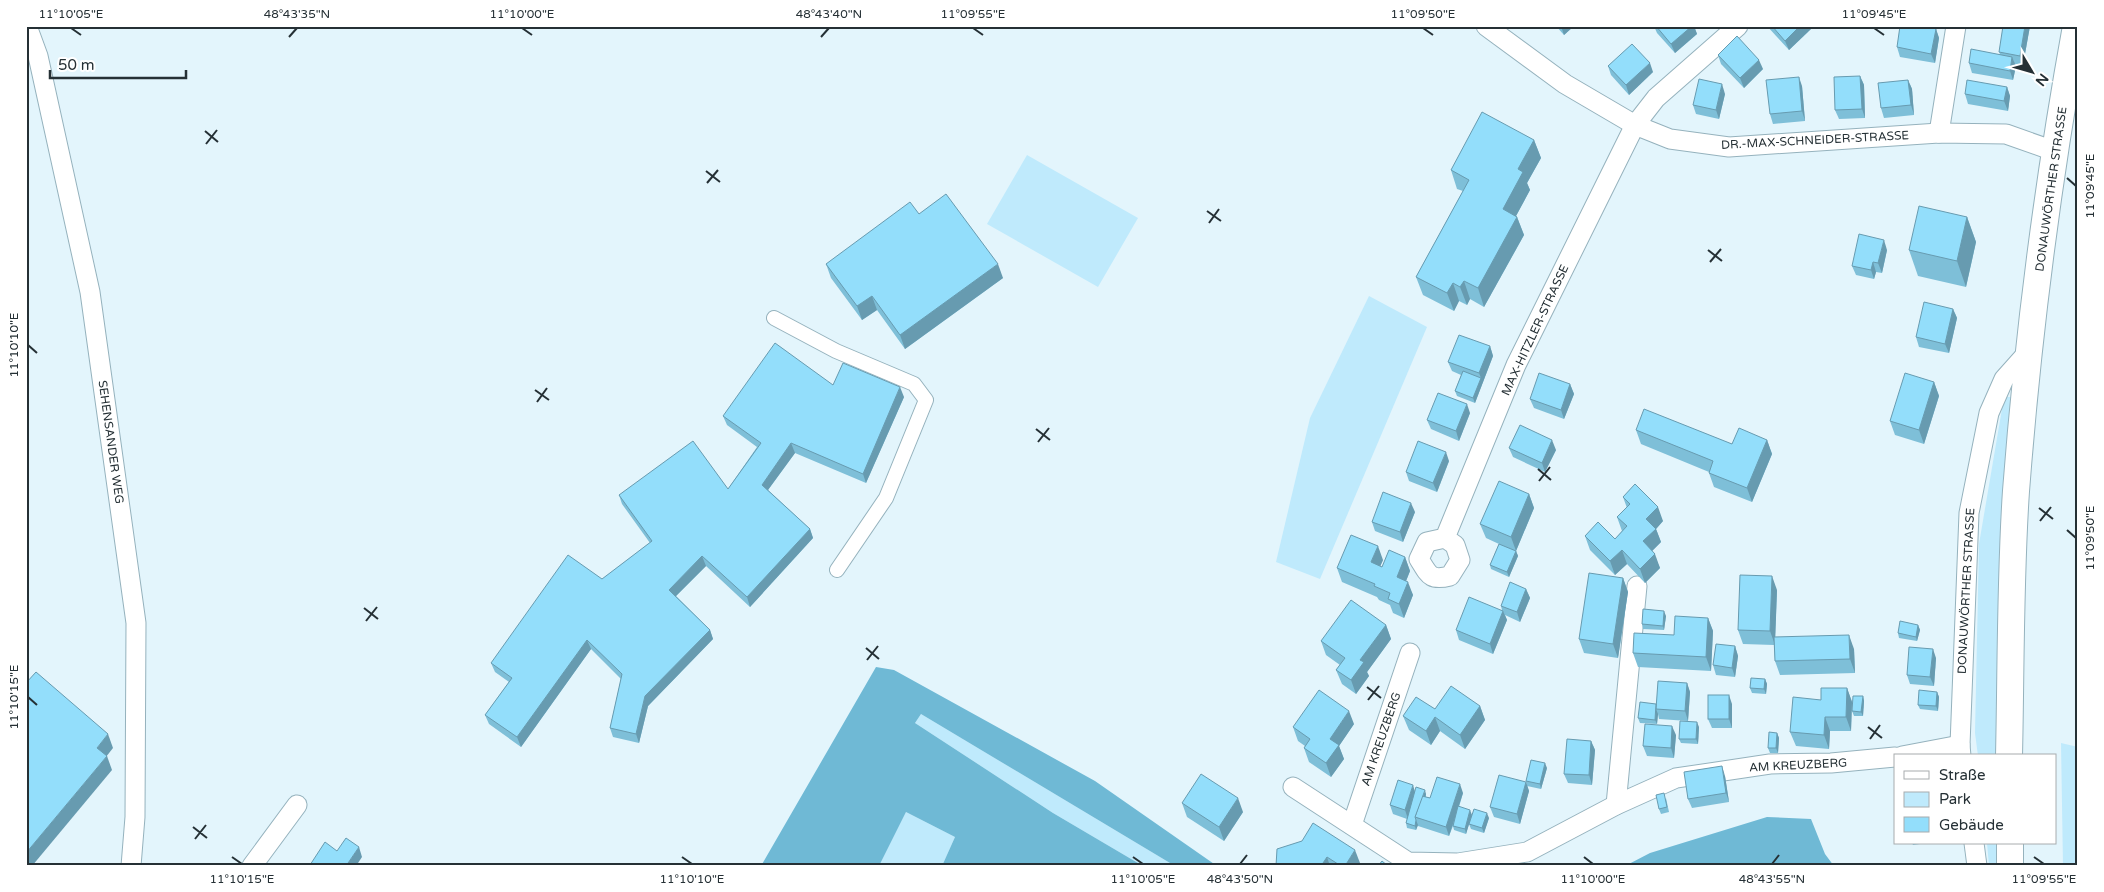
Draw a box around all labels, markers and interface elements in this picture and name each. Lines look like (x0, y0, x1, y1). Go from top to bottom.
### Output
text: 11°10'05"E (38, 7, 104, 21)
text: 48°43'35"N (264, 7, 330, 21)
text: 11°10'00"E (489, 7, 555, 21)
text: 48°43'40"N (796, 7, 862, 21)
text: 11°09'55"E (940, 7, 1006, 21)
text: 11°09'50"E (1390, 7, 1456, 21)
text: 11°09'45"E (1841, 7, 1907, 21)
scale bar (50, 48, 186, 80)
north arrow (2006, 48, 2056, 98)
text: 50 m (58, 56, 95, 74)
text: N (2032, 70, 2052, 89)
street label: DONAUWÖRTHER STRASSE (2032, 105, 2070, 272)
street label: DR.-MAX-SCHNEIDER-STRASSE (1721, 128, 1910, 152)
text: 11°09'45"E (2083, 153, 2097, 219)
street label: MAX-HITZLER-STRASSE (1498, 262, 1572, 398)
text: 11°10'10"E (7, 312, 21, 378)
street label: SEHENSANDER WEG (95, 379, 127, 505)
text: 11°09'50"E (2083, 505, 2097, 571)
street label: DONAUWÖRTHER STRASSE (1955, 507, 1977, 675)
text: 11°10'15"E (7, 664, 21, 730)
street label: AM KREUZBERG (1358, 690, 1404, 788)
legend (1894, 754, 2056, 844)
street label: AM KREUZBERG (1749, 755, 1847, 775)
text: Straße (1939, 766, 1985, 784)
text: Park (1939, 790, 1971, 808)
text: Gebäude (1939, 816, 2004, 834)
text: 11°10'15"E (209, 872, 275, 886)
text: 11°10'10"E (659, 872, 725, 886)
text: 11°10'05"E (1110, 872, 1176, 886)
text: 48°43'50"N (1207, 872, 1273, 886)
text: 11°10'00"E (1560, 872, 1626, 886)
text: 48°43'55"N (1739, 872, 1805, 886)
text: 11°09'55"E (2011, 872, 2077, 886)

